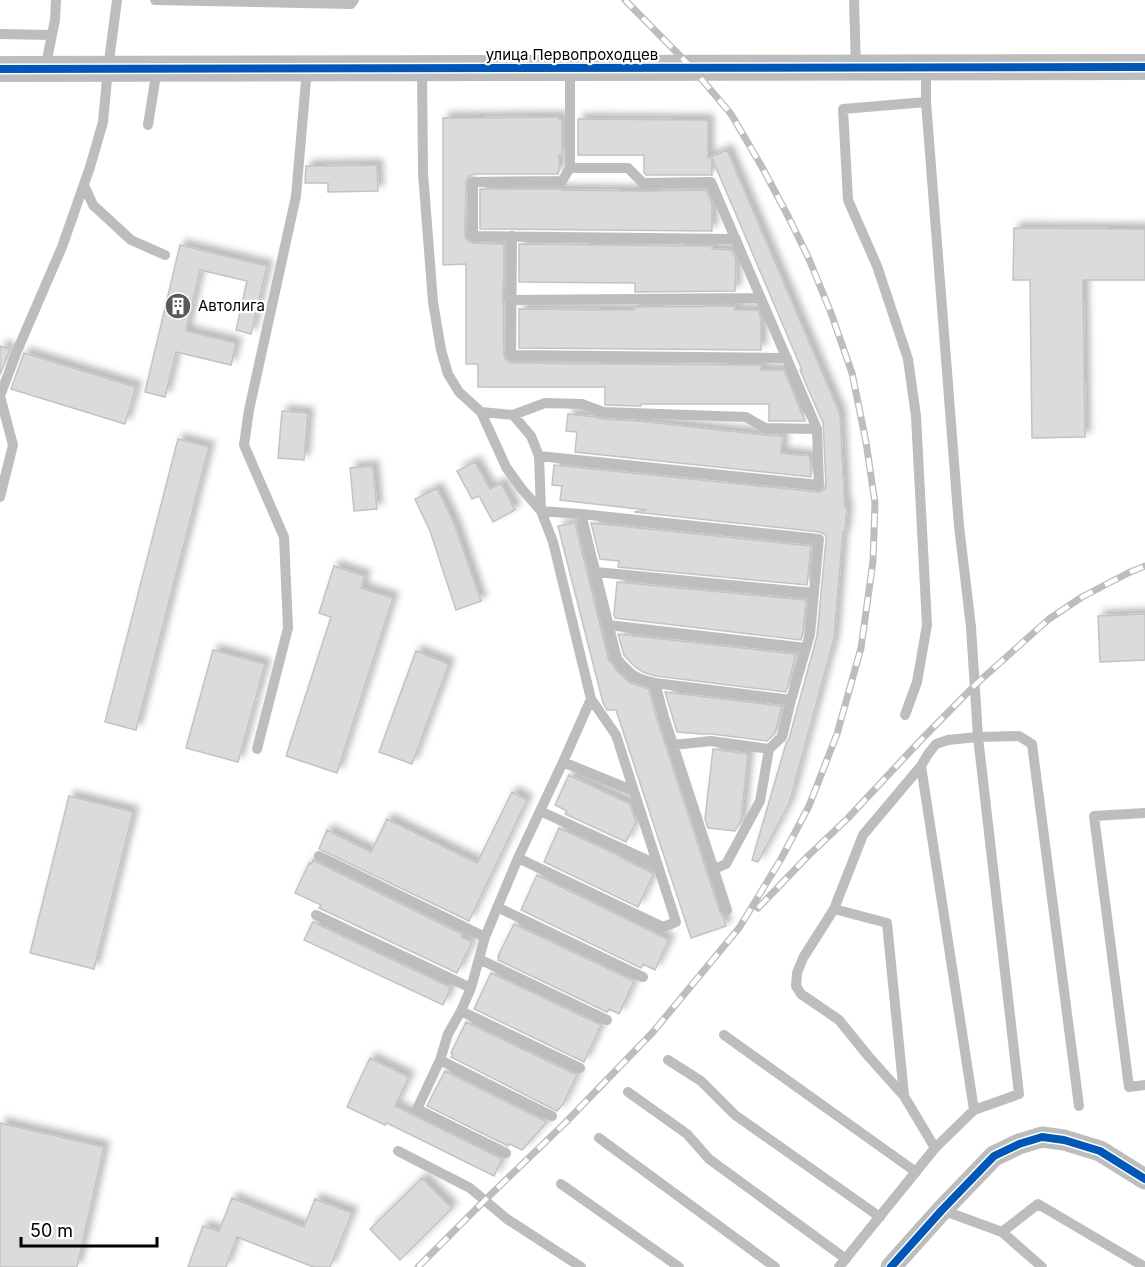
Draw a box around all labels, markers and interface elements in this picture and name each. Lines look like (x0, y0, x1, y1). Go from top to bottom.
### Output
street label: улица Первопроходцев (486, 45, 658, 64)
building icon: Автолига (163, 291, 193, 321)
place label: Автолига (198, 296, 265, 315)
scale bar (21, 1210, 158, 1248)
text: 50 m (30, 1220, 73, 1241)

